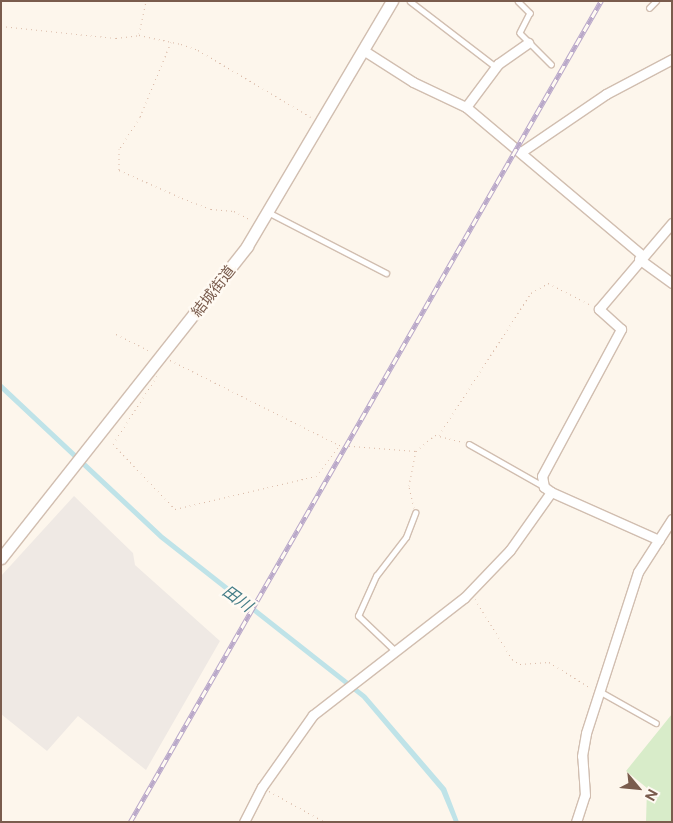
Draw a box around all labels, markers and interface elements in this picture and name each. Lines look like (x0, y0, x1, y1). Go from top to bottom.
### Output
street label: 結城街道 (187, 262, 239, 320)
water label: 田川 (218, 582, 256, 616)
north arrow (613, 763, 663, 813)
text: N (642, 786, 661, 804)

